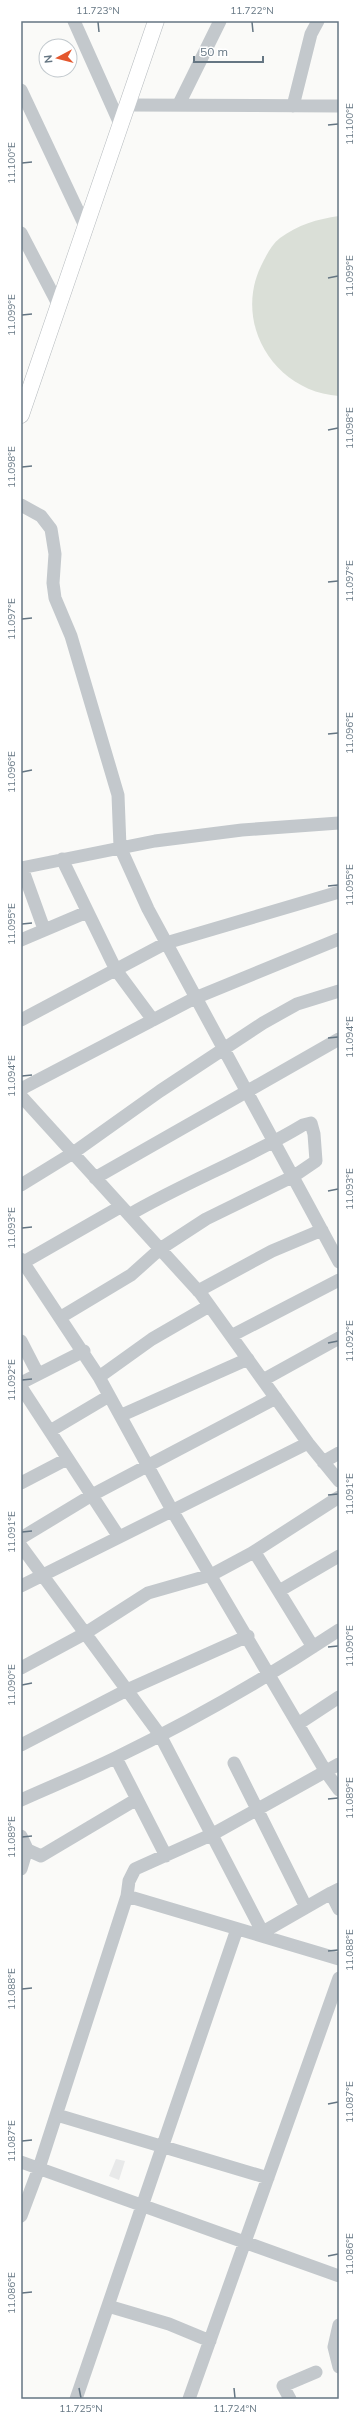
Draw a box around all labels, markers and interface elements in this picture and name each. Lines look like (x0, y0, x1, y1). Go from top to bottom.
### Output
text: 11.723°N (76, 4, 120, 17)
text: 11.722°N (230, 4, 274, 17)
north arrow (38, 38, 78, 78)
scale bar (194, 38, 263, 64)
text: 50 m (200, 44, 228, 59)
text: N (41, 54, 56, 64)
text: 11.100°E (343, 103, 356, 145)
text: 11.100°E (5, 142, 18, 184)
text: 11.099°E (343, 255, 356, 297)
text: 11.099°E (5, 294, 18, 336)
text: 11.098°E (343, 407, 356, 449)
text: 11.098°E (5, 446, 18, 488)
text: 11.097°E (343, 560, 356, 602)
text: 11.097°E (5, 598, 18, 640)
text: 11.096°E (343, 712, 356, 754)
text: 11.096°E (5, 751, 18, 793)
text: 11.095°E (343, 864, 356, 906)
text: 11.095°E (5, 903, 18, 945)
text: 11.094°E (343, 1016, 356, 1058)
text: 11.094°E (5, 1055, 18, 1097)
text: 11.093°E (343, 1168, 356, 1210)
text: 11.093°E (5, 1207, 18, 1249)
text: 11.092°E (343, 1320, 356, 1362)
text: 11.092°E (5, 1359, 18, 1401)
text: 11.091°E (343, 1473, 356, 1515)
text: 11.091°E (5, 1511, 18, 1553)
text: 11.090°E (343, 1625, 356, 1667)
text: 11.090°E (5, 1664, 18, 1706)
text: 11.089°E (343, 1777, 356, 1819)
text: 11.089°E (5, 1816, 18, 1858)
text: 11.088°E (343, 1929, 356, 1971)
text: 11.088°E (5, 1968, 18, 2010)
text: 11.087°E (343, 2081, 356, 2123)
text: 11.087°E (5, 2120, 18, 2162)
text: 11.086°E (343, 2233, 356, 2275)
text: 11.086°E (5, 2272, 18, 2314)
text: 11.725°N (59, 2402, 103, 2415)
text: 11.724°N (213, 2402, 257, 2415)

